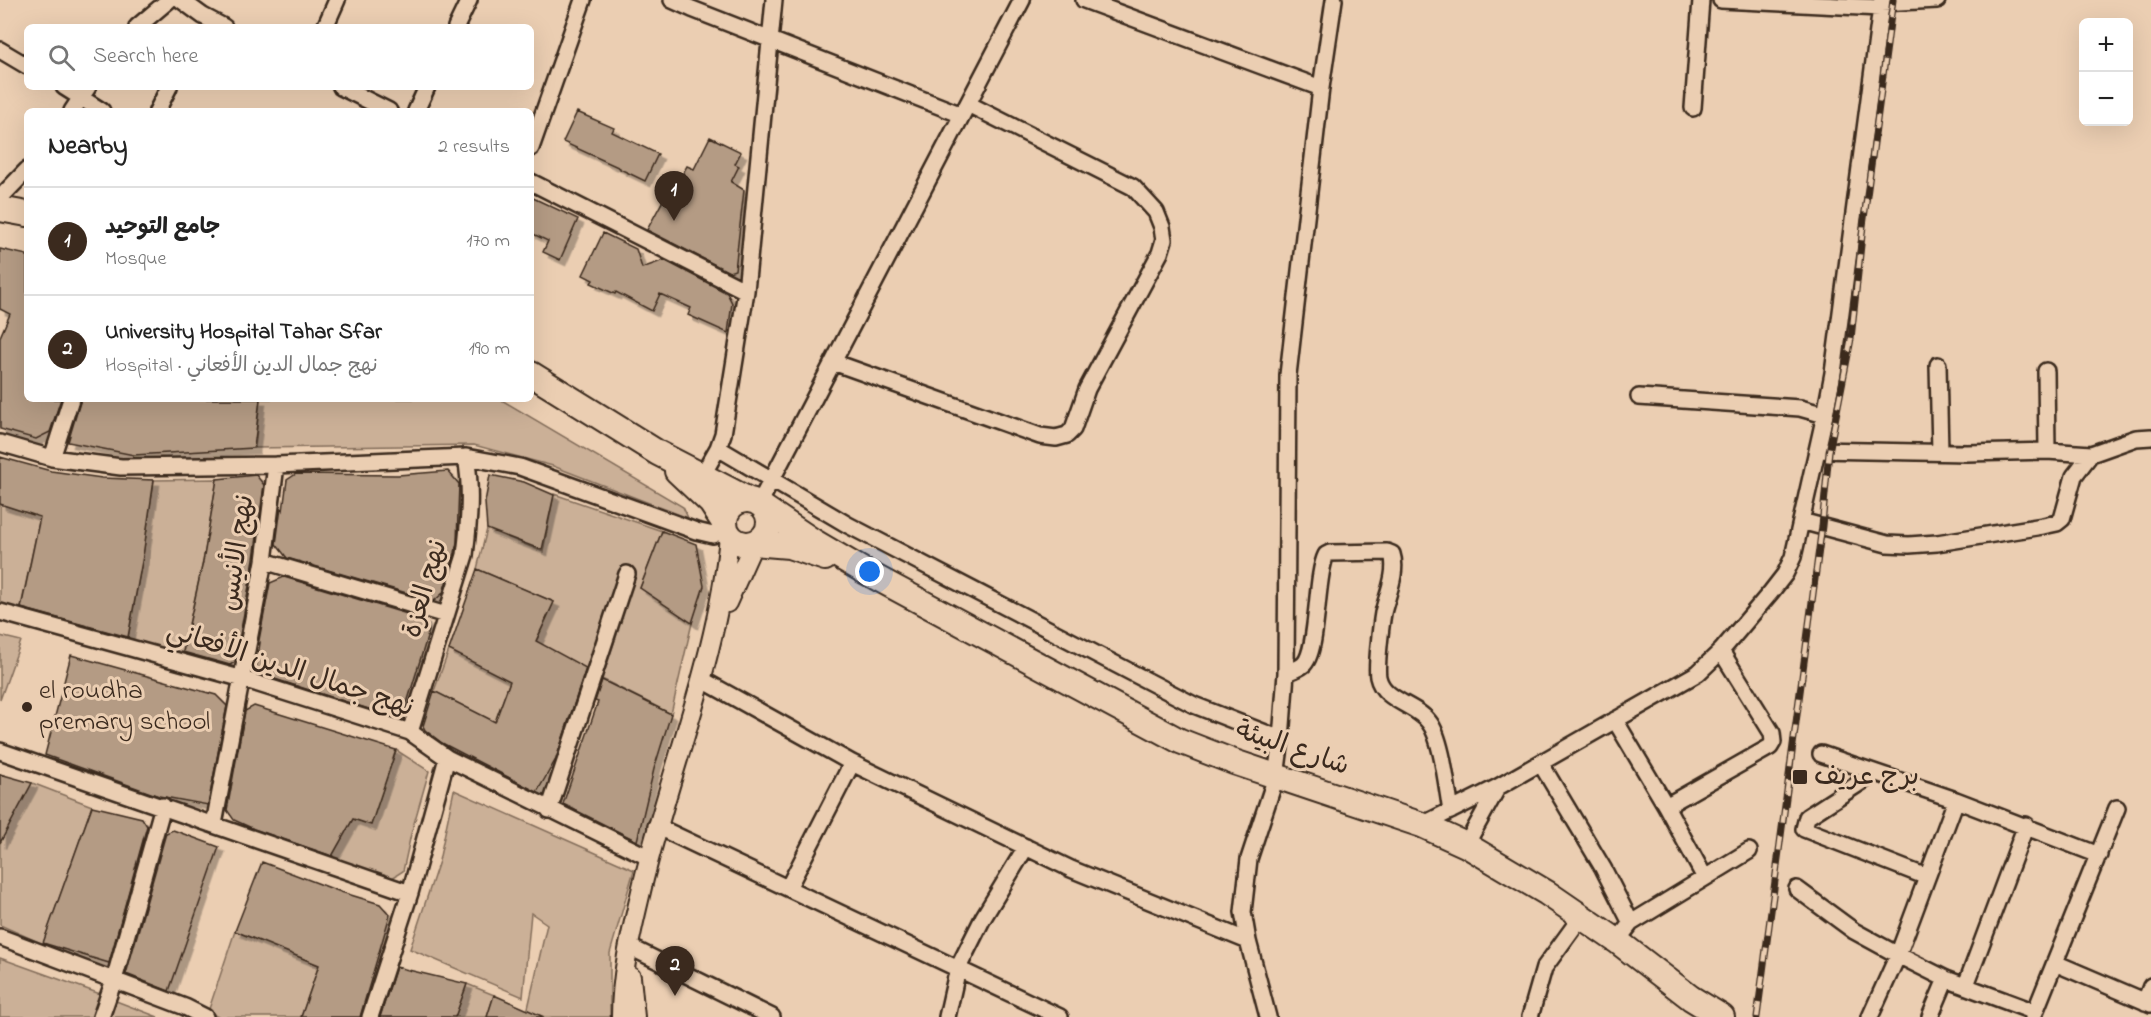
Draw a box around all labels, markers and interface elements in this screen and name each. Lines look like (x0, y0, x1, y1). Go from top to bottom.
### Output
map controls (2079, 18, 2133, 126)
button: + (2079, 18, 2133, 72)
search box (24, 24, 534, 90)
icon: search (45, 41, 78, 74)
text: Search here (93, 41, 198, 73)
button: − (2079, 72, 2133, 126)
text: Nearby (48, 128, 127, 166)
text: 2 results (438, 133, 510, 162)
pin: 1 (654, 172, 694, 221)
text: جامع التوحيد (105, 212, 220, 244)
text: 1 (64, 227, 71, 256)
text: 170 m (466, 227, 510, 256)
text: Mosque (105, 245, 166, 274)
text: University Hospital Tahar Sfar (105, 317, 382, 349)
text: 2 (63, 335, 72, 364)
text: 190 m (468, 335, 510, 364)
text: Hospital · نهج جمال الدين الأفعاني (105, 352, 378, 381)
street label: نهج الأنيس (210, 492, 265, 614)
street label: نهج العزة (393, 535, 459, 643)
your location (855, 557, 884, 586)
street label: نهج جمال الدين الأفعاني (161, 611, 419, 729)
place label: el roudha premary school (39, 672, 210, 742)
marker: el roudha premary school (20, 700, 34, 714)
street label: شارع البيئة (1230, 711, 1354, 787)
place label: برج عريف (1814, 758, 1919, 797)
marker: برج عريف (1791, 768, 1809, 786)
pin: 2 (656, 946, 694, 996)

